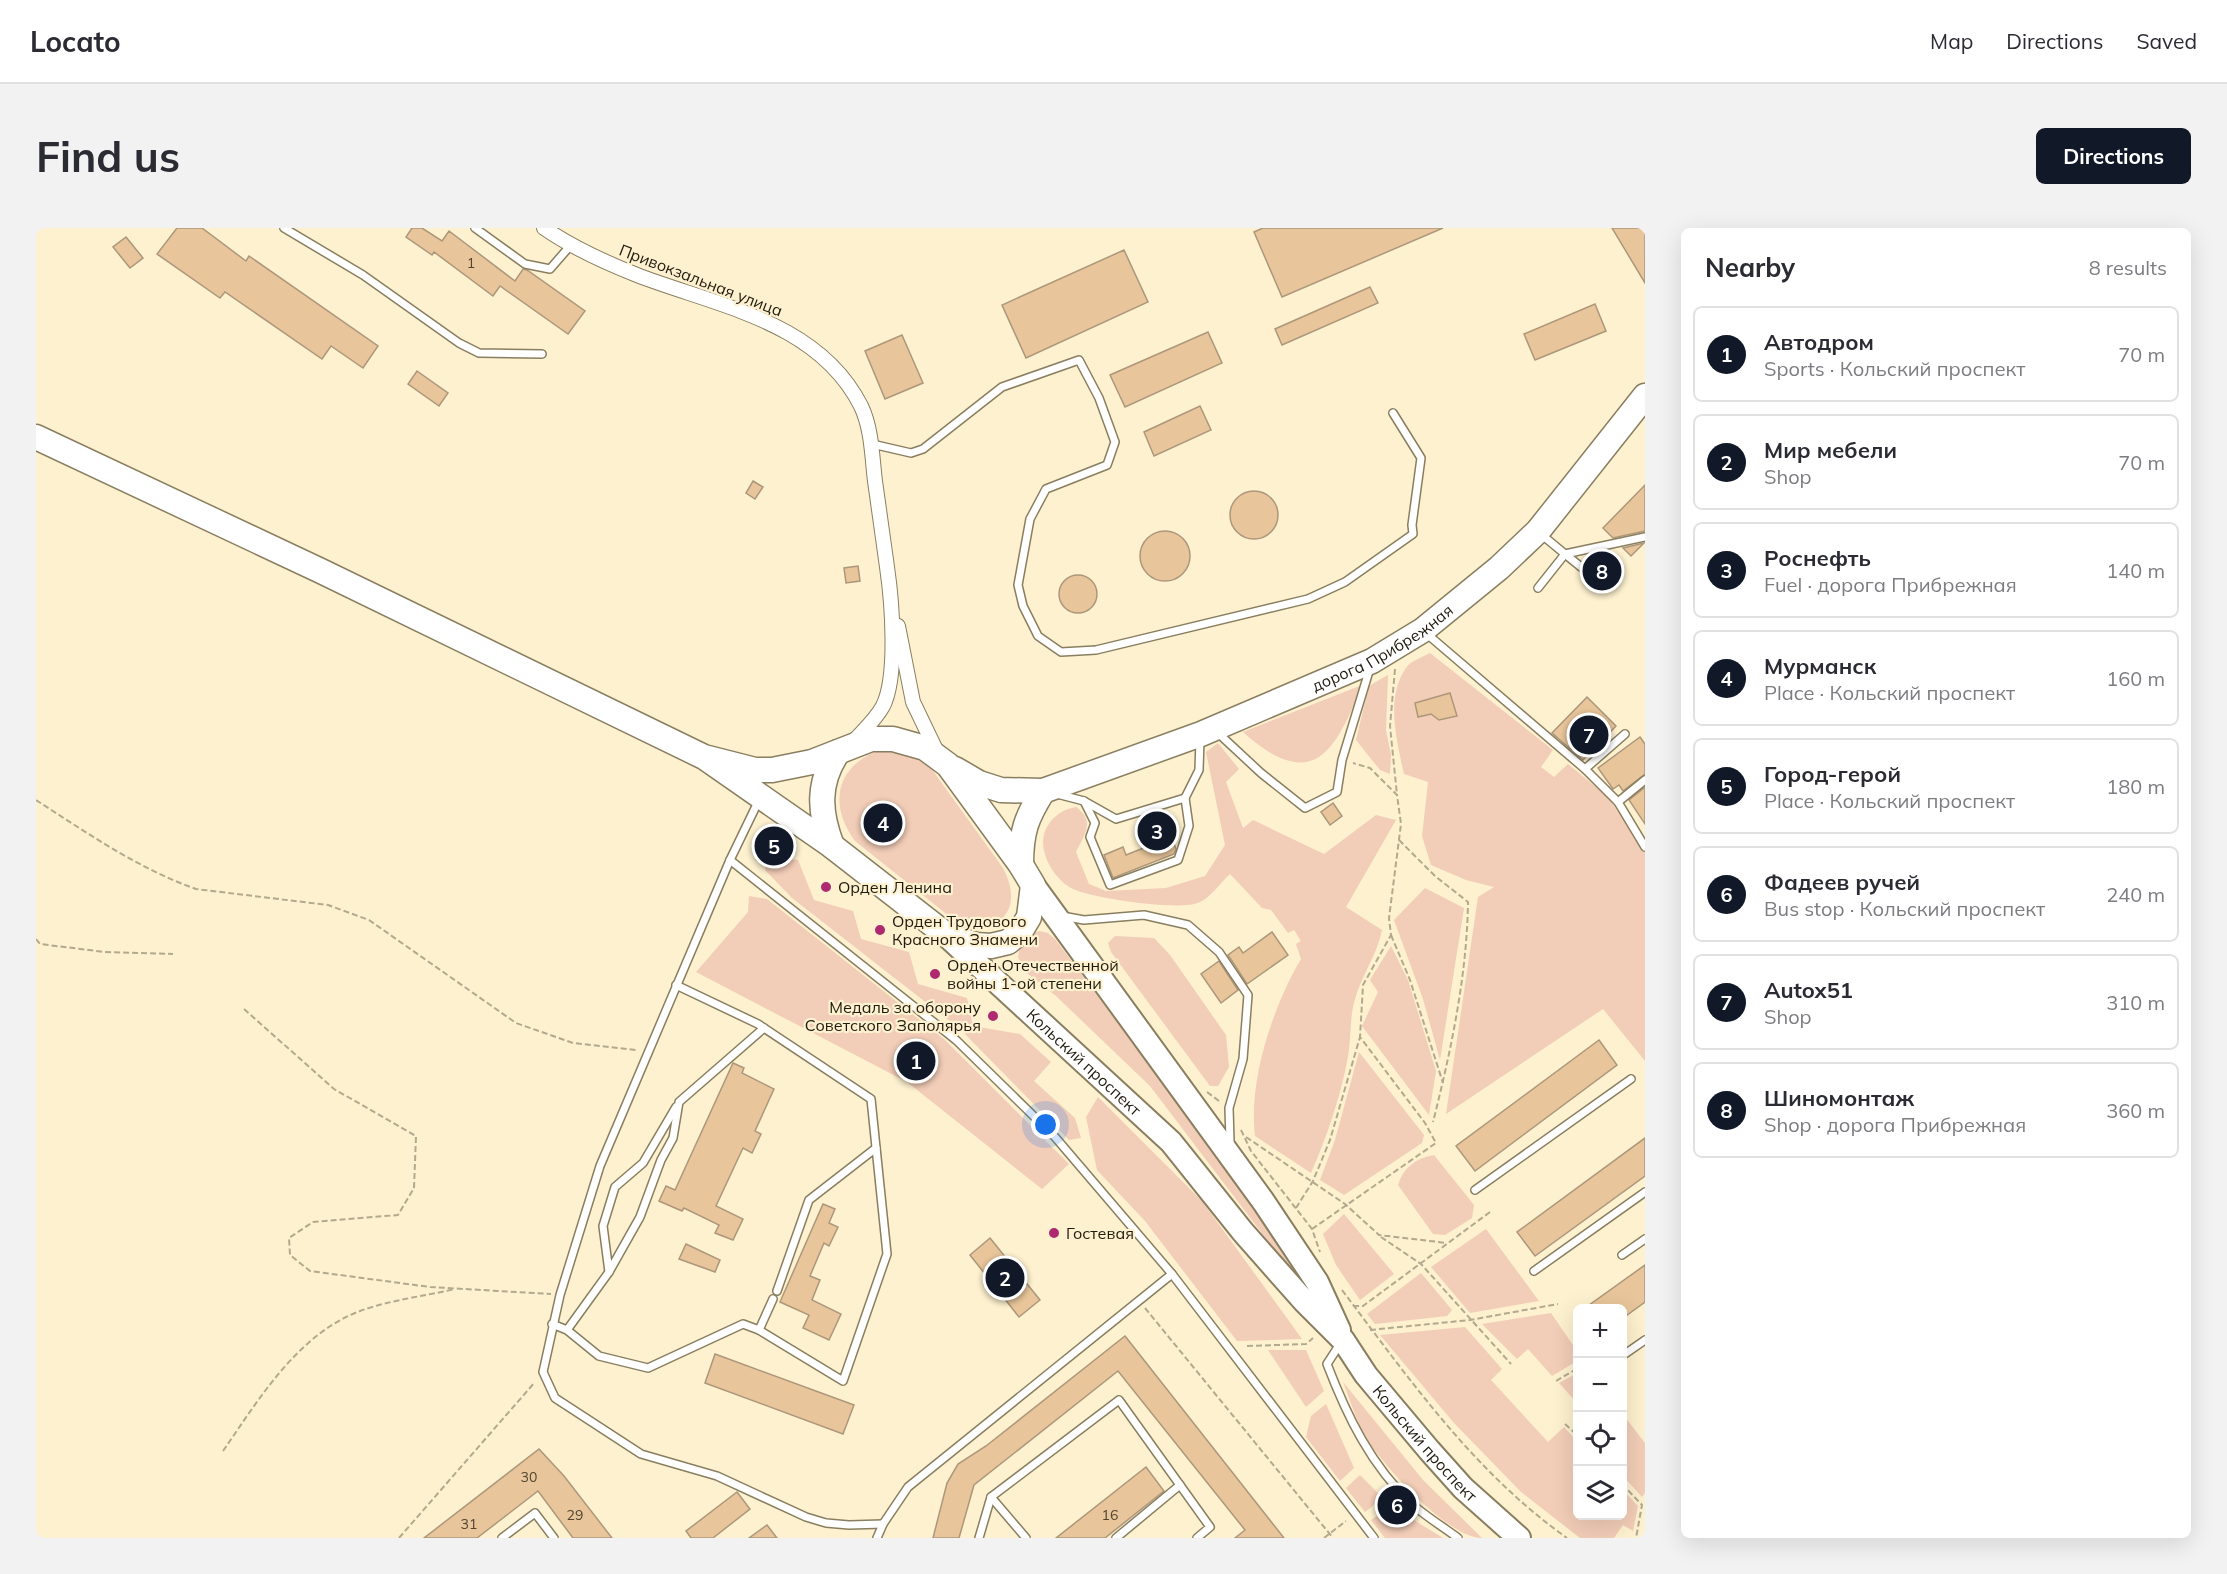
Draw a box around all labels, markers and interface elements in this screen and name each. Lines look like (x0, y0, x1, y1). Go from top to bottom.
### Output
text: Locato (30, 24, 121, 59)
text: Map (1930, 28, 1973, 54)
text: Directions (2006, 28, 2103, 54)
text: Saved (2136, 28, 2197, 54)
button: Directions (2036, 128, 2191, 184)
text: Find us (36, 130, 180, 183)
street label: Привокзальная улица (617, 240, 785, 320)
text: Nearby (1705, 251, 1795, 284)
house number: 1 (467, 254, 475, 272)
text: 8 results (2089, 255, 2167, 280)
text: Автодром (1764, 328, 1874, 356)
text: 1 (1721, 342, 1733, 367)
text: 70 m (2118, 342, 2165, 367)
text: Sports · Кольский проспект (1764, 356, 2025, 381)
text: Мир мебели (1764, 436, 1897, 464)
text: 2 (1721, 450, 1733, 475)
text: 70 m (2118, 450, 2165, 475)
text: Shop (1764, 464, 1812, 489)
text: Роснефть (1764, 544, 1871, 572)
pin: 8 (1582, 548, 1622, 594)
text: 3 (1721, 558, 1733, 583)
text: 140 m (2106, 558, 2165, 583)
text: Fuel · дорога Прибрежная (1764, 572, 2017, 597)
street label: дорога Прибрежная (1309, 600, 1457, 696)
text: Мурманск (1764, 652, 1876, 680)
text: 4 (1721, 666, 1733, 691)
text: 160 m (2106, 666, 2165, 691)
text: Place · Кольский проспект (1764, 680, 2015, 705)
pin: 7 (1570, 712, 1608, 758)
text: Город-герой (1764, 760, 1901, 788)
text: 5 (1721, 774, 1733, 799)
text: 180 m (2106, 774, 2165, 799)
text: Place · Кольский проспект (1764, 788, 2015, 813)
pin: 4 (864, 800, 902, 846)
pin: 3 (1138, 808, 1176, 854)
pin: 5 (754, 824, 794, 868)
text: Фадеев ручей (1764, 868, 1920, 896)
place label: Орден Ленина (838, 877, 952, 897)
marker: Орден Ленина (819, 880, 833, 894)
text: 6 (1721, 882, 1733, 907)
text: 240 m (2106, 882, 2165, 907)
text: Bus stop · Кольский проспект (1764, 896, 2045, 921)
place label: Орден Трудового Красного Знамени (892, 911, 1038, 949)
marker: Орден Трудового Красного Знамени (873, 923, 887, 937)
place label: Орден Отечественной войны 1-ой степени (947, 955, 1119, 993)
marker: Орден Отечественной войны 1-ой степени (928, 967, 942, 981)
text: Autox51 (1764, 976, 1853, 1004)
text: 7 (1721, 990, 1733, 1015)
text: 310 m (2106, 990, 2165, 1015)
place label: Медаль за оборону Советского Заполярья (805, 997, 981, 1035)
street label: Кольский проспект (1022, 1004, 1146, 1120)
text: Shop (1764, 1004, 1812, 1029)
marker: Медаль за оборону Советского Заполярья (986, 1009, 1000, 1023)
pin: 1 (896, 1038, 936, 1084)
text: Шиномонтаж (1764, 1084, 1914, 1112)
text: 8 (1721, 1098, 1733, 1123)
text: 360 m (2106, 1098, 2165, 1123)
your location (1031, 1110, 1060, 1139)
text: Shop · дорога Прибрежная (1764, 1112, 2026, 1137)
place label: Гостевая (1066, 1223, 1134, 1243)
marker: Гостевая (1047, 1226, 1061, 1240)
pin: 2 (986, 1256, 1024, 1300)
map controls (1573, 1304, 1627, 1520)
button: + (1573, 1304, 1627, 1358)
button: − (1573, 1358, 1627, 1412)
street label: Кольский проспект (1369, 1381, 1482, 1506)
button: locate (1573, 1412, 1627, 1466)
button: layers (1573, 1466, 1627, 1520)
house number: 30 (521, 1468, 537, 1486)
pin: 6 (1378, 1482, 1416, 1528)
house number: 29 (567, 1506, 583, 1524)
house number: 16 (1102, 1506, 1118, 1524)
house number: 31 (461, 1515, 477, 1533)

